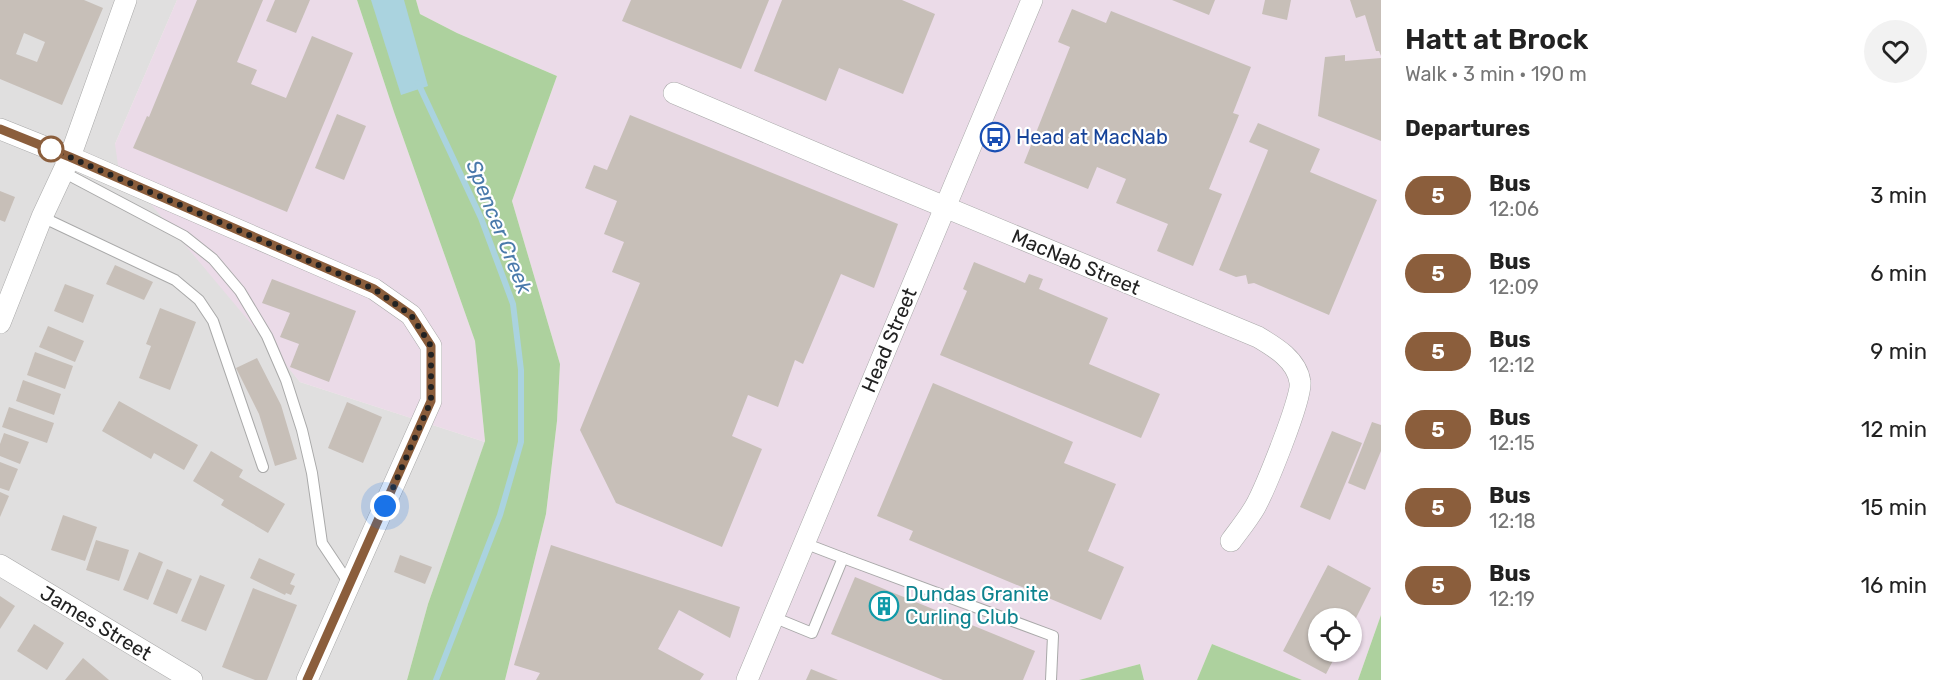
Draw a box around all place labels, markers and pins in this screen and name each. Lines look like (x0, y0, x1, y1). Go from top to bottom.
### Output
bus stop icon: Head at MacNab (979, 121, 1011, 153)
place label: Head at MacNab (1016, 125, 1168, 149)
unlabelled marker (38, 136, 64, 162)
place label: Dundas Granite Curling Club (905, 582, 1049, 629)
building icon: Dundas Granite Curling Club (868, 590, 900, 622)

